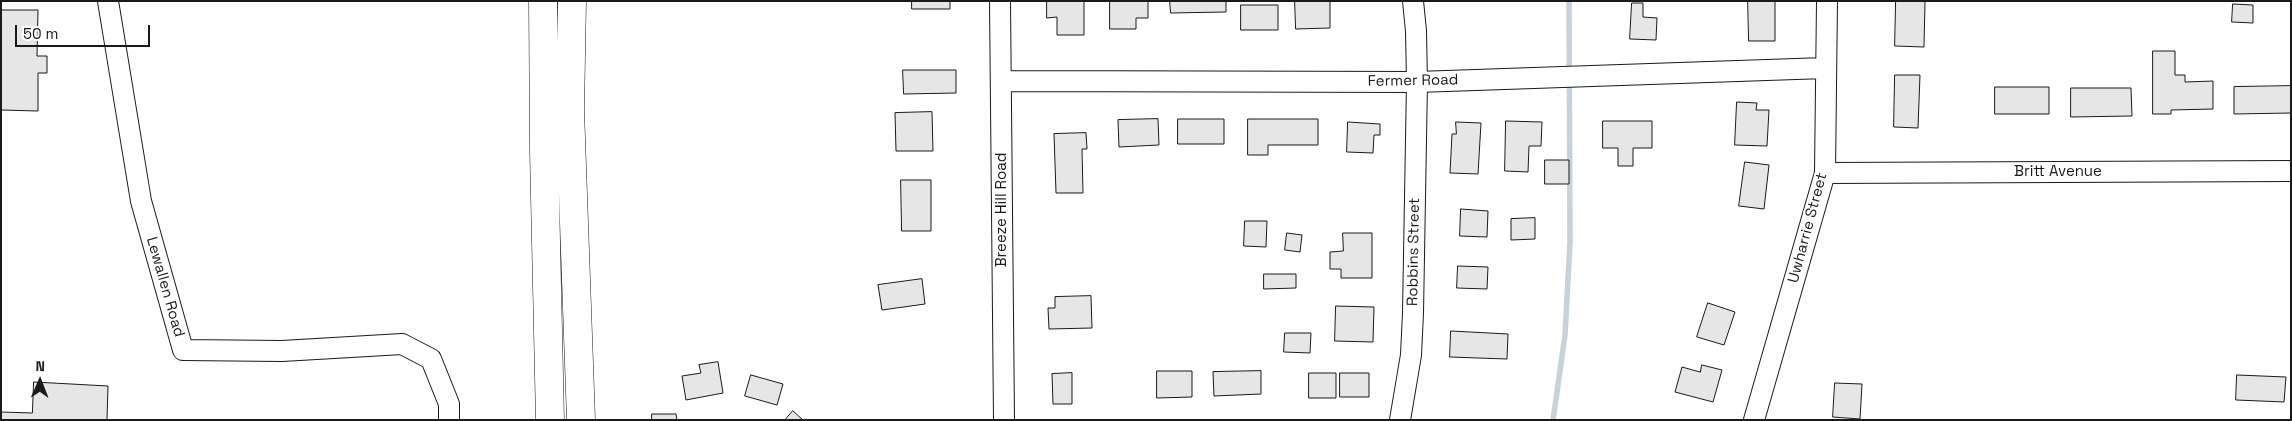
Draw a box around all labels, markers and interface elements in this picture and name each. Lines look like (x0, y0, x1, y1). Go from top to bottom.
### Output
scale bar (18, 15, 152, 47)
text: 50 m (23, 24, 58, 43)
street label: Fermer Road (1368, 71, 1458, 91)
street label: Breeze Hill Road (993, 153, 1011, 267)
street label: Britt Avenue (2014, 163, 2102, 181)
street label: Uwharrie Street (1785, 171, 1831, 285)
street label: Robbins Street (1404, 198, 1424, 306)
street label: Lewallen Road (142, 235, 188, 339)
north arrow (15, 356, 65, 406)
text: N (35, 357, 45, 375)

